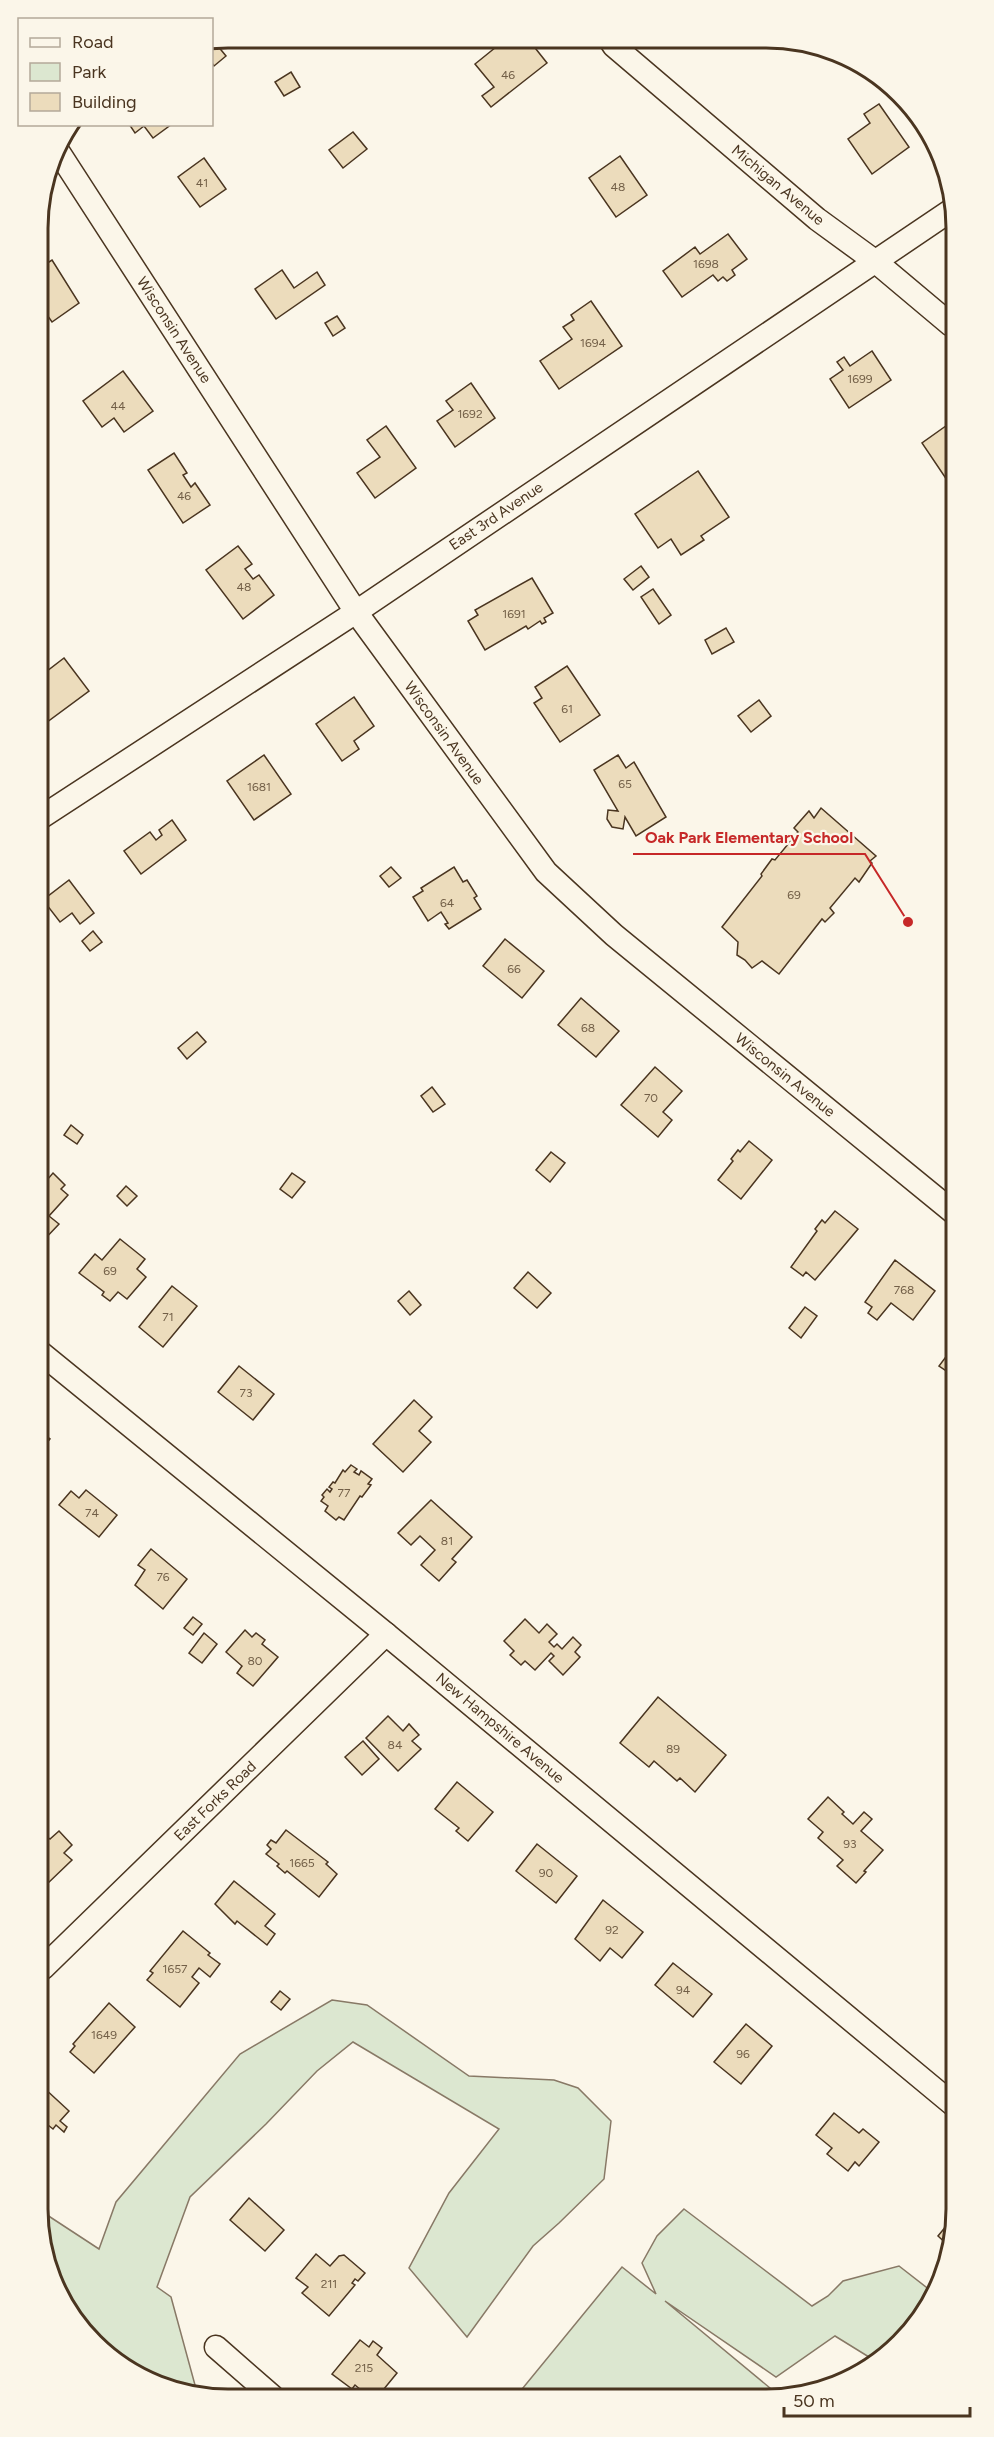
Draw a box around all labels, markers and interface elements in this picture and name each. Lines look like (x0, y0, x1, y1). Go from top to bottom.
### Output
legend (18, 18, 213, 126)
text: Road (72, 31, 113, 53)
text: Park (72, 61, 107, 83)
house number: 46 (501, 68, 515, 82)
text: Building (72, 91, 137, 113)
street label: Michigan Avenue (728, 141, 828, 229)
house number: 41 (196, 176, 208, 190)
house number: 48 (611, 180, 625, 194)
house number: 1698 (693, 257, 719, 271)
street label: Wisconsin Avenue (133, 273, 215, 387)
house number: 1694 (580, 336, 607, 350)
house number: 1699 (847, 372, 873, 386)
house number: 44 (111, 399, 126, 413)
house number: 1692 (457, 407, 483, 421)
street label: East 3rd Avenue (446, 478, 546, 554)
house number: 46 (177, 489, 191, 503)
house number: 48 (237, 580, 251, 594)
house number: 1691 (502, 607, 526, 621)
street label: Wisconsin Avenue (400, 678, 488, 788)
house number: 61 (561, 702, 573, 716)
house number: 65 (618, 777, 632, 791)
house number: 1681 (247, 780, 271, 794)
callout: Oak Park Elementary School (633, 820, 865, 854)
text: Oak Park Elementary School (645, 828, 853, 847)
house number: 69 (787, 888, 801, 902)
house number: 64 (440, 896, 455, 910)
house number: 66 (507, 962, 521, 976)
house number: 68 (581, 1021, 595, 1035)
street label: Wisconsin Avenue (731, 1029, 839, 1121)
house number: 70 (644, 1091, 658, 1105)
house number: 69 (103, 1264, 117, 1278)
house number: 768 (894, 1283, 914, 1297)
house number: 71 (162, 1310, 174, 1324)
house number: 73 (240, 1386, 252, 1400)
house number: 77 (338, 1486, 351, 1500)
house number: 74 (85, 1506, 99, 1520)
house number: 81 (441, 1534, 453, 1548)
house number: 76 (156, 1570, 170, 1584)
house number: 80 (247, 1654, 263, 1668)
street label: New Hampshire Avenue (432, 1669, 568, 1787)
house number: 84 (388, 1738, 403, 1752)
house number: 89 (666, 1742, 680, 1756)
street label: East Forks Road (170, 1757, 260, 1845)
house number: 93 (843, 1837, 857, 1851)
house number: 1665 (289, 1856, 315, 1870)
house number: 90 (539, 1866, 554, 1880)
house number: 92 (605, 1923, 619, 1937)
house number: 1657 (162, 1962, 188, 1976)
house number: 94 (676, 1983, 691, 1997)
house number: 1649 (91, 2028, 117, 2042)
house number: 96 (736, 2047, 750, 2061)
house number: 211 (321, 2277, 337, 2291)
house number: 215 (355, 2361, 373, 2375)
scale bar (784, 2380, 970, 2418)
text: 50 m (793, 2390, 835, 2412)

